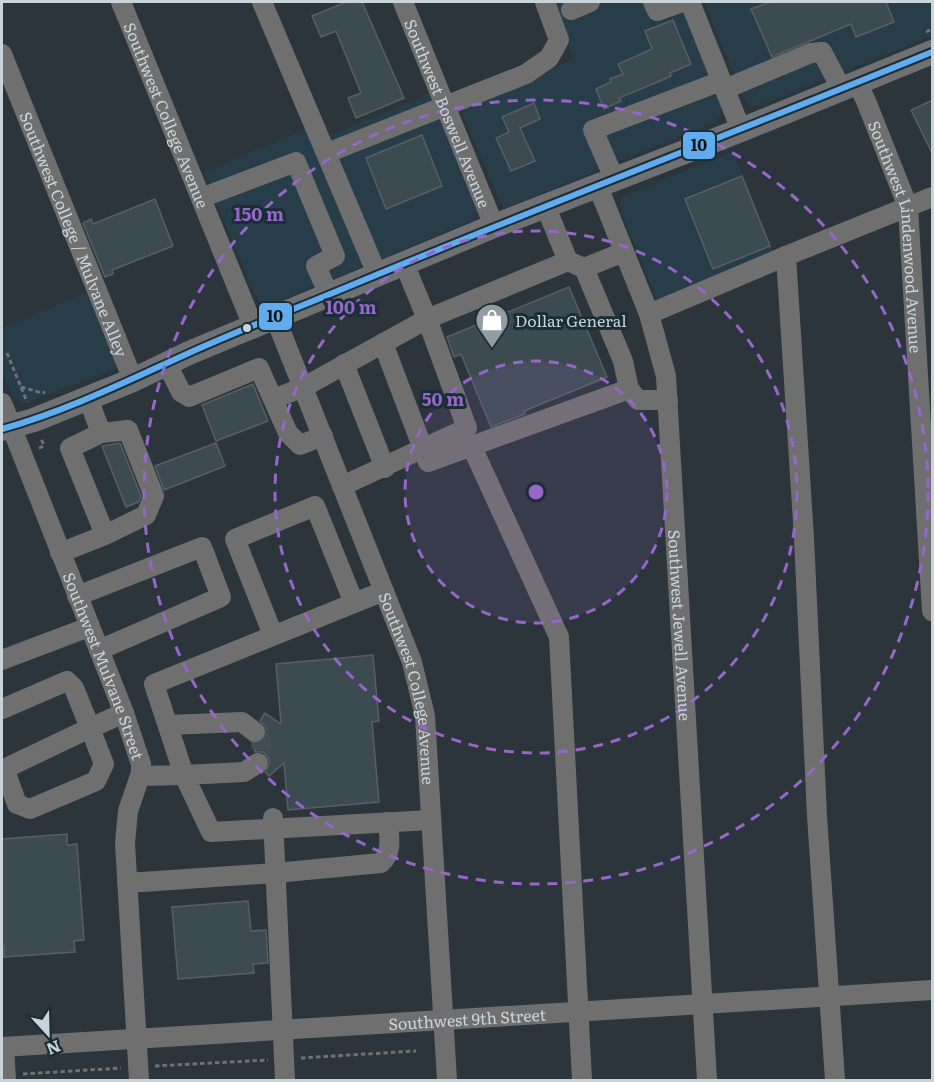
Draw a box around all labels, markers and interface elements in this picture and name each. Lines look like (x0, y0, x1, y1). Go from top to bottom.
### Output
street label: Southwest Boswell Avenue (399, 15, 497, 211)
street label: Southwest College Avenue (118, 18, 216, 212)
street label: Southwest College / Mulvane Alley (14, 108, 135, 361)
street label: Southwest Lindenwood Avenue (863, 117, 929, 354)
line badge: 10 (682, 131, 716, 160)
text: 10 (691, 132, 707, 156)
text: 150 m (234, 200, 284, 227)
text: 100 m (325, 293, 377, 320)
line badge: 10 (258, 302, 293, 331)
shop icon: Dollar General (474, 302, 510, 349)
text: 10 (267, 303, 283, 327)
place label: Dollar General (515, 308, 627, 332)
unlabelled marker (241, 322, 253, 334)
text: 50 m (422, 385, 464, 412)
centre of rings (526, 482, 546, 502)
street label: Southwest Jewell Avenue (663, 529, 698, 722)
street label: Southwest Mulvane Street (58, 568, 151, 763)
street label: Southwest College Avenue (373, 588, 441, 785)
street label: Southwest 9th Street (388, 1002, 547, 1035)
north arrow (18, 1004, 78, 1064)
text: N (43, 1035, 65, 1062)

